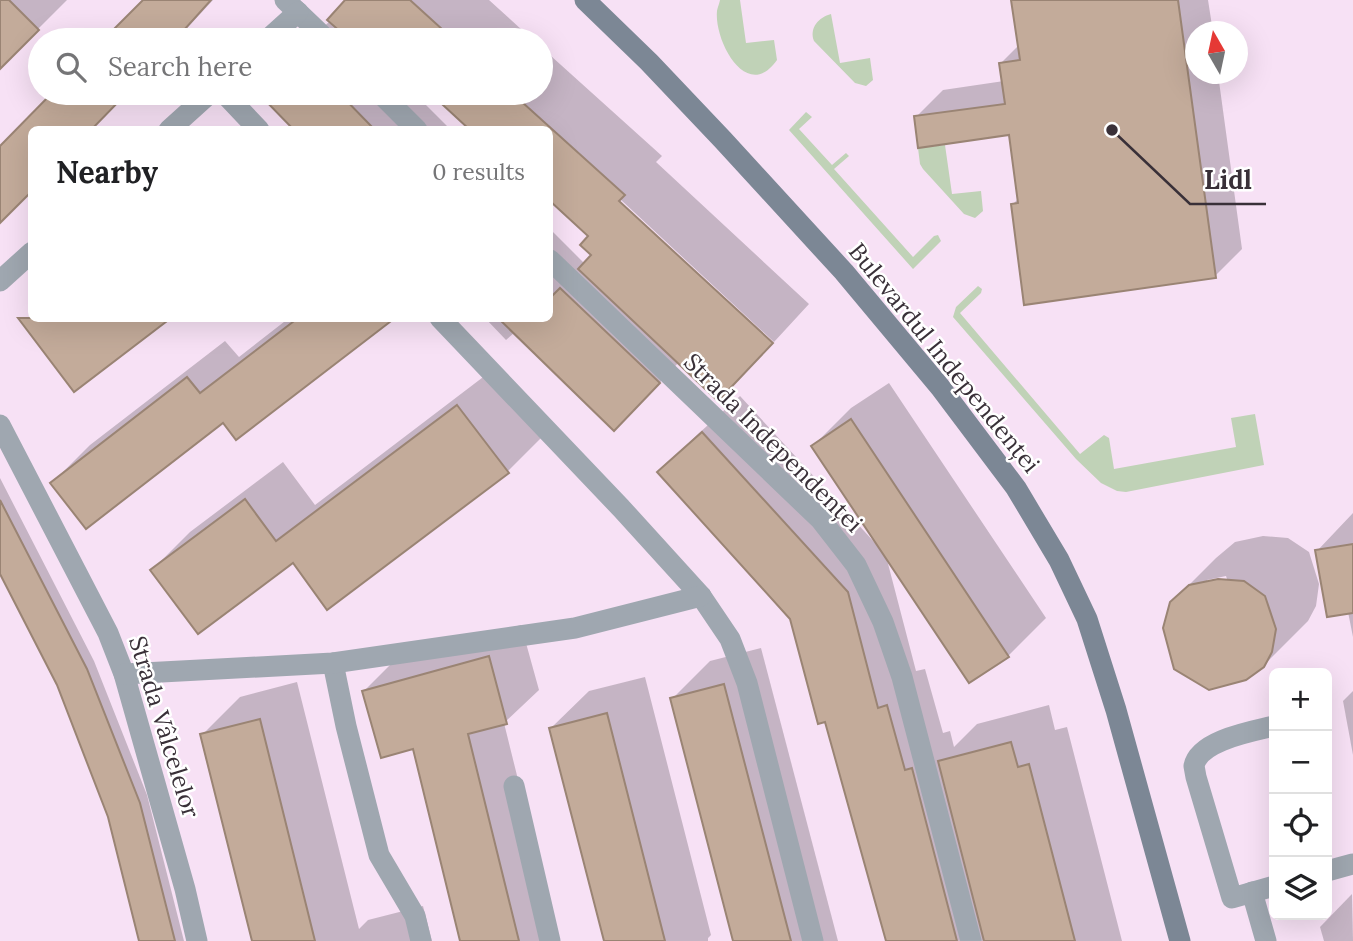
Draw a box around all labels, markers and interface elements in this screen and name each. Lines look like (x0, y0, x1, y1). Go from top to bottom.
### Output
north arrow (1185, 21, 1248, 84)
search box (28, 28, 553, 105)
icon: search (52, 48, 90, 86)
text: Search here (108, 50, 252, 83)
text: Nearby (56, 153, 158, 191)
text: 0 results (432, 157, 525, 186)
callout: Lidl (1190, 157, 1266, 204)
text: Lidl (1204, 163, 1252, 196)
street label: Bulevardul Independenței (842, 236, 1047, 479)
street label: Strada Independenței (677, 347, 869, 539)
street label: Strada Vâlcelelor (122, 632, 207, 822)
map controls (1269, 668, 1332, 920)
button: + (1269, 668, 1332, 731)
button: − (1269, 731, 1332, 794)
button: locate (1269, 794, 1332, 857)
button: layers (1269, 857, 1332, 920)

